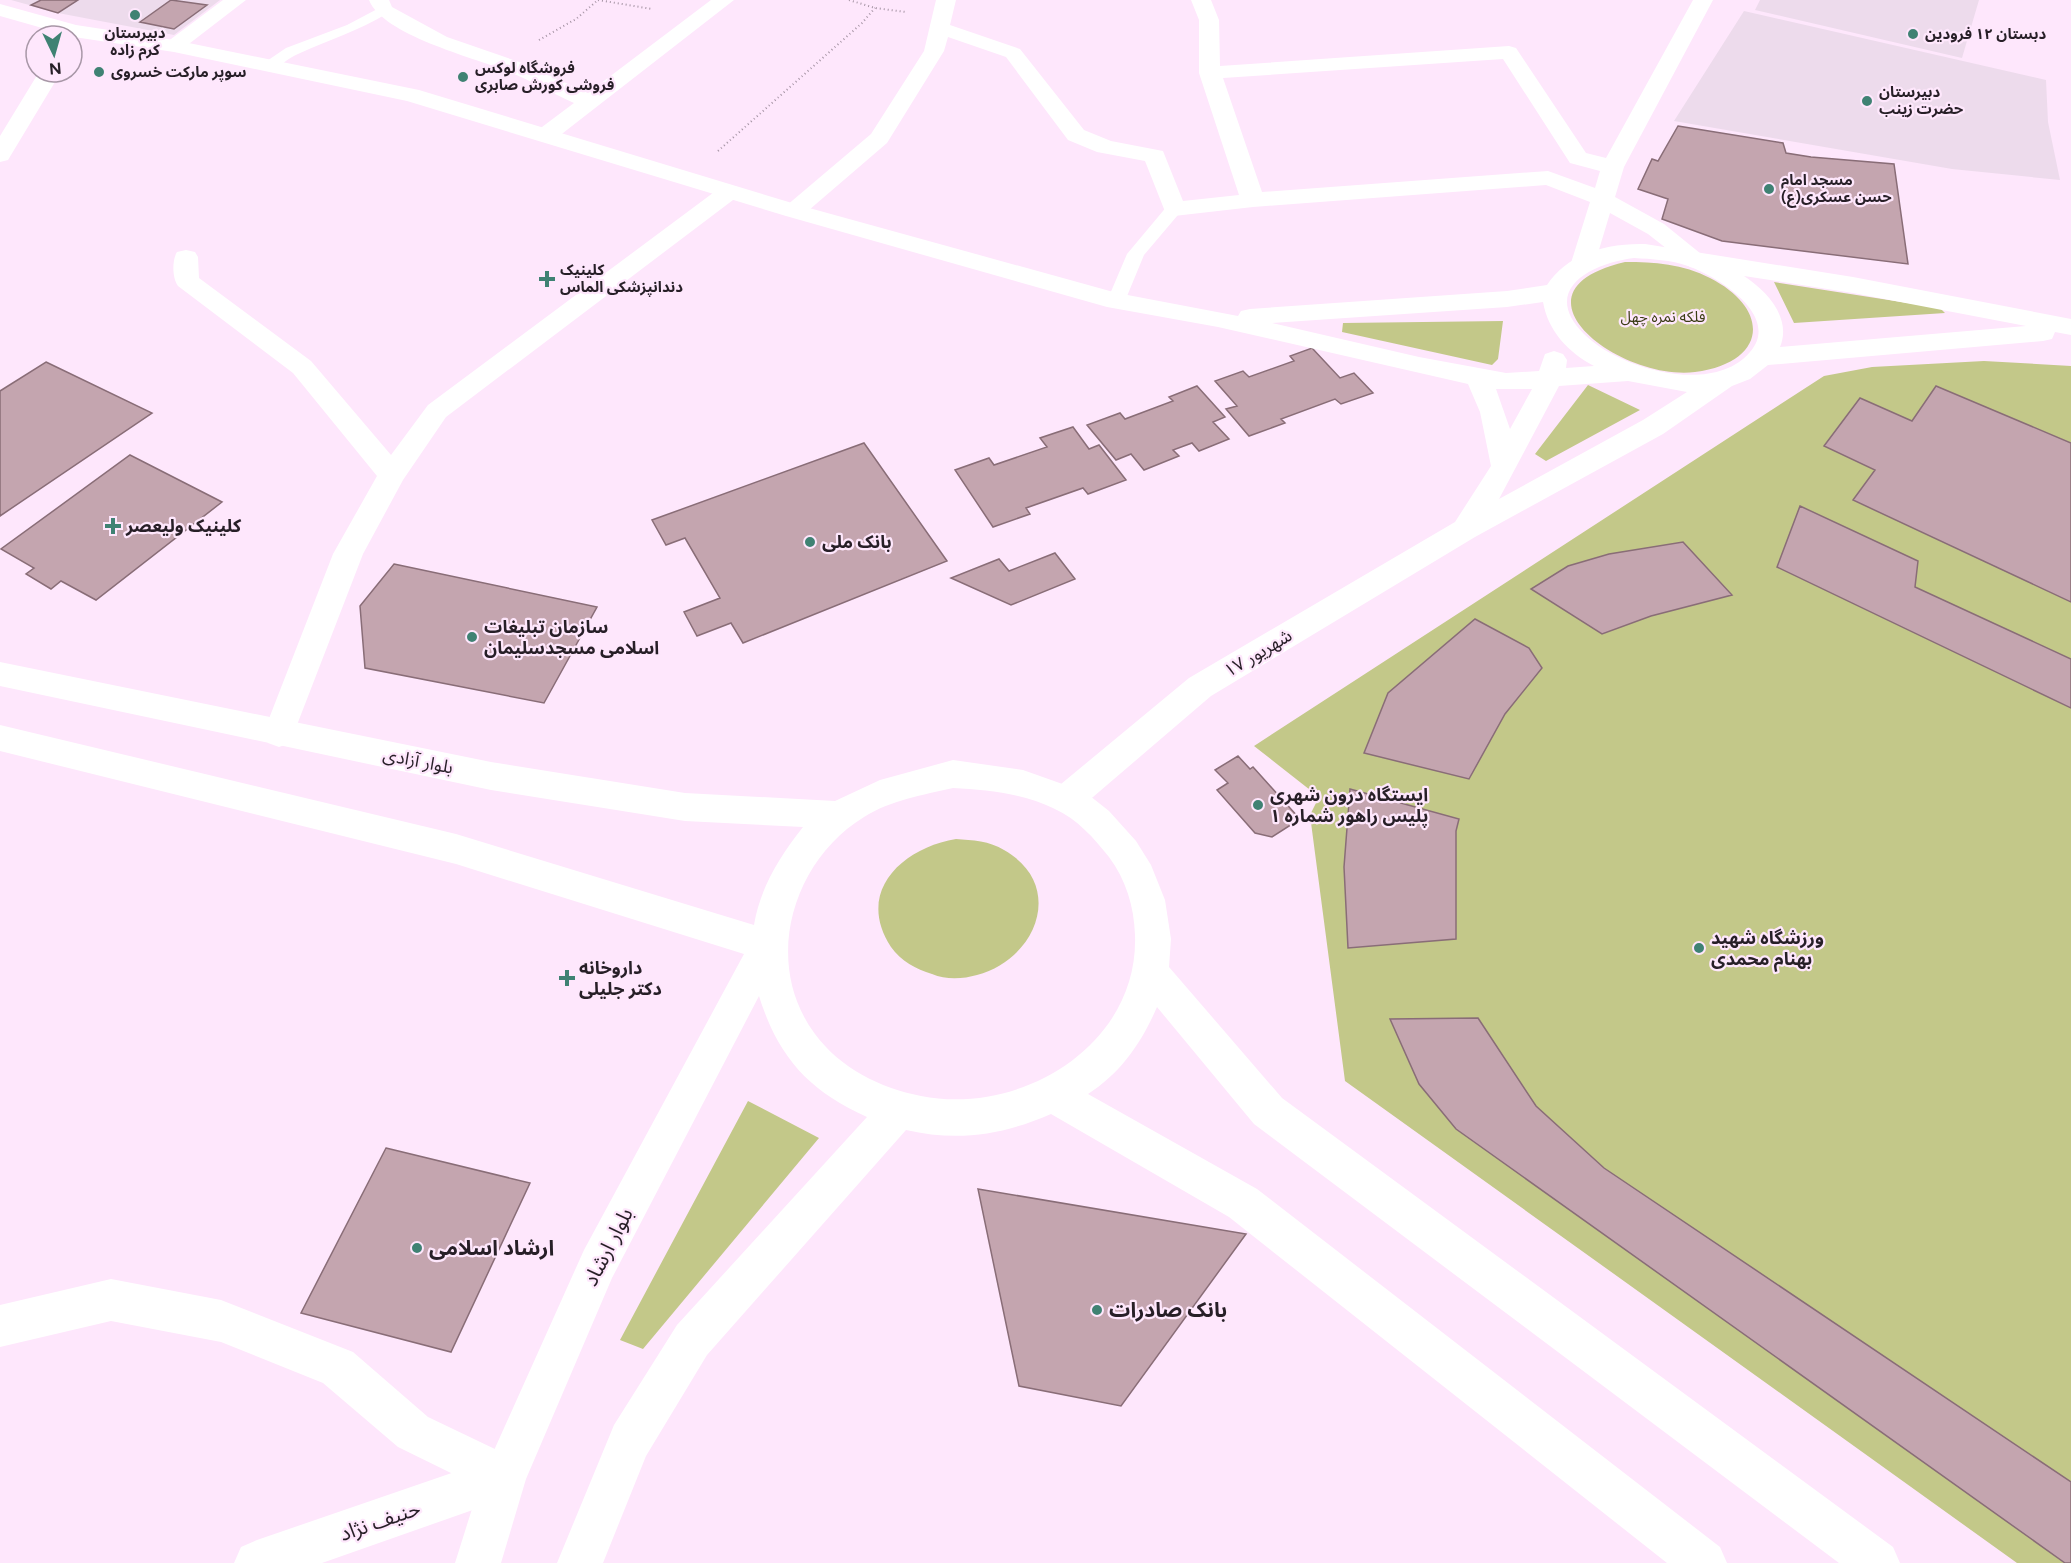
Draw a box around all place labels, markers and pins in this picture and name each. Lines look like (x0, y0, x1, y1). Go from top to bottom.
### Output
marker: دبیرستان کرم زاده (128, 8, 142, 22)
place label: دبیرستان کرم زاده (104, 24, 166, 61)
place label: دبستان ۱۲ فرودین (1925, 25, 2046, 43)
marker: دبستان ۱۲ فرودین (1906, 27, 1920, 41)
place label: فروشگاه لوکس فروشی کورش صابری (475, 59, 614, 94)
place label: سوپر مارکت خسروی (111, 63, 247, 82)
marker: سوپر مارکت خسروی (92, 65, 106, 79)
marker: فروشگاه لوکس فروشی کورش صابری (456, 70, 470, 84)
place label: دبیرستان حضرت زینب (1879, 83, 1964, 118)
marker: دبیرستان حضرت زینب (1860, 94, 1874, 108)
place label: مسجد امام حسن عسکری(ع) (1781, 171, 1892, 208)
marker: مسجد امام حسن عسکری(ع) (1762, 182, 1776, 196)
place label: کلینیک دندانپزشکی الماس (560, 261, 683, 297)
marker: کلینیک دندانپزشکی الماس (538, 270, 556, 288)
place label: کلینیک ولیعصر (125, 515, 242, 537)
marker: کلینیک ولیعصر (104, 517, 122, 535)
place label: بانک ملی (822, 531, 892, 553)
marker: بانک ملی (803, 535, 817, 549)
place label: سازمان تبلیغات اسلامی مسجدسلیمان (484, 616, 659, 659)
marker: سازمان تبلیغات اسلامی مسجدسلیمان (465, 630, 479, 644)
place label: ایستگاه درون شهری پلیس راهور شماره ۱ (1270, 784, 1428, 828)
marker: ایستگاه درون شهری پلیس راهور شماره ۱ (1251, 798, 1265, 812)
place label: ورزشگاه شهید بهنام محمدی (1711, 927, 1824, 972)
marker: ورزشگاه شهید بهنام محمدی (1692, 941, 1706, 955)
place label: داروخانه دکتر جلیلی (579, 957, 662, 1000)
marker: داروخانه دکتر جلیلی (560, 971, 574, 985)
place label: ارشاد اسلامی (429, 1235, 554, 1260)
marker: ارشاد اسلامی (410, 1241, 424, 1255)
place label: بانک صادرات (1109, 1297, 1227, 1322)
marker: بانک صادرات (1090, 1303, 1104, 1317)

